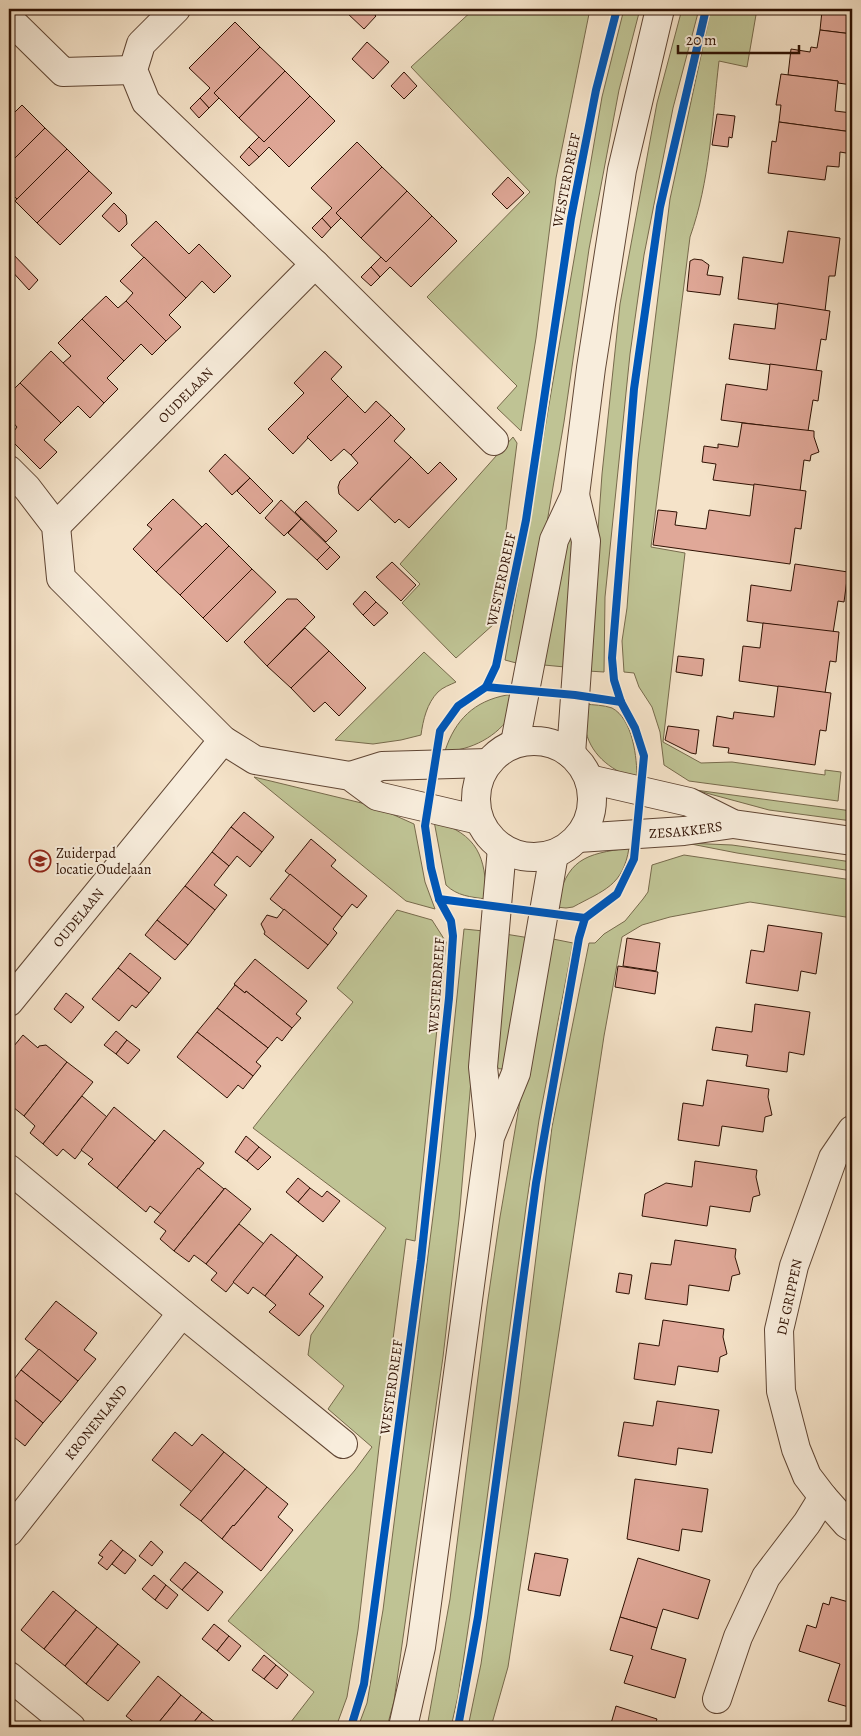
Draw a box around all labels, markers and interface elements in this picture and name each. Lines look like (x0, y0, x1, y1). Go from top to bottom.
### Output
scale bar (678, 22, 800, 54)
text: 20 m (686, 30, 717, 50)
street label: WESTERDREEF (548, 131, 585, 230)
street label: OUDELAAN (154, 363, 218, 428)
street label: WESTERDREEF (482, 531, 521, 629)
street label: ZESAKKERS (648, 817, 724, 843)
place label: Zuiderpad locatie Oudelaan (56, 844, 152, 879)
school or university icon: Zuiderpad locatie Oudelaan (28, 849, 52, 873)
street label: OUDELAAN (48, 884, 108, 952)
street label: WESTERDREEF (424, 937, 449, 1034)
street label: DE GRIPPEN (772, 1257, 807, 1337)
street label: WESTERDREEF (375, 1339, 408, 1437)
street label: KRONENLAND (61, 1381, 132, 1464)

